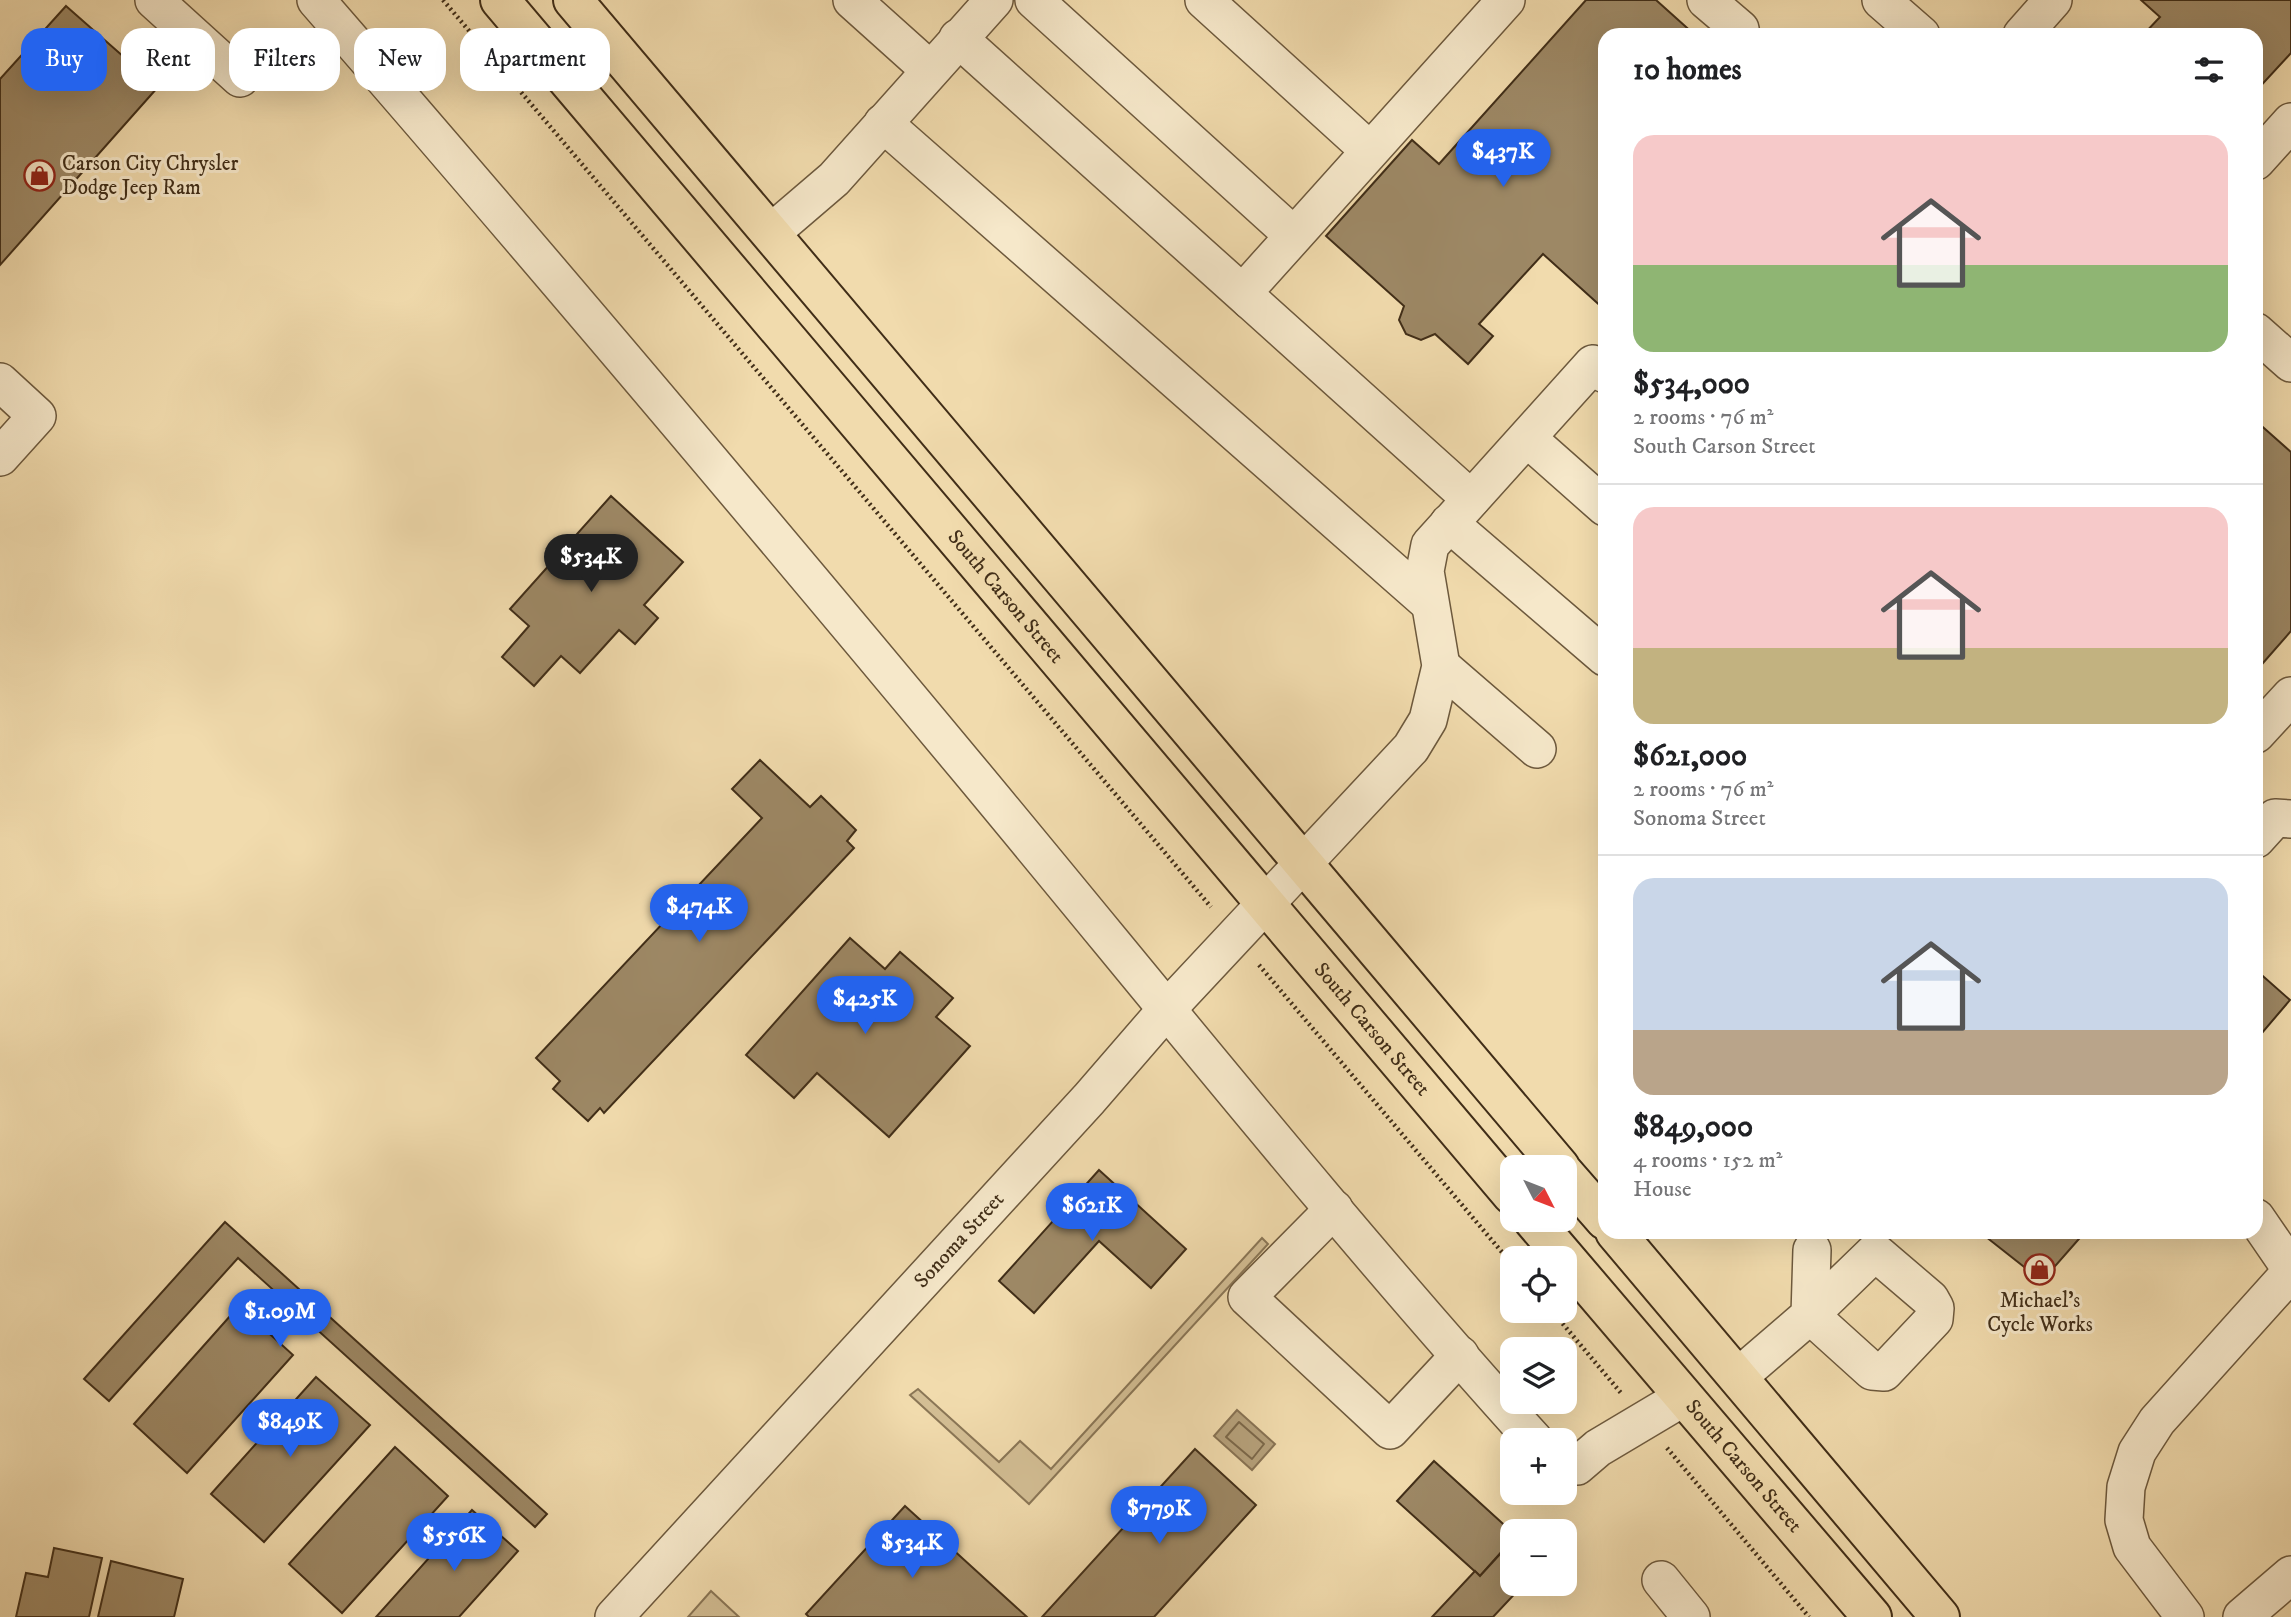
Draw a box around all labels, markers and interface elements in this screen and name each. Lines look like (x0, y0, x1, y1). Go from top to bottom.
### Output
chip: Buy (21, 28, 107, 91)
chip: Rent (121, 28, 215, 91)
chip: Filters (229, 28, 340, 91)
chip: New (354, 28, 446, 91)
chip: Apartment (460, 28, 610, 91)
icon: filters (2190, 51, 2228, 89)
text: 10 homes (1633, 52, 1742, 89)
pin: $437K (1454, 130, 1552, 189)
text: $437K (1472, 137, 1534, 166)
place label: Carson City Chrysler Dodge Jeep Ram (62, 151, 239, 201)
shop icon: Carson City Chrysler Dodge Jeep Ram (22, 159, 56, 193)
icon: home (1868, 180, 1994, 306)
text: $534,000 (1633, 366, 1750, 403)
text: 2 rooms · 76 m² (1633, 403, 1773, 432)
text: South Carson Street (1633, 432, 1816, 461)
street label: South Carson Street (942, 525, 1069, 669)
pin: $534K (542, 534, 640, 594)
text: $534K (560, 542, 622, 571)
icon: home (1868, 552, 1994, 678)
text: $621,000 (1633, 738, 1747, 775)
text: 2 rooms · 76 m² (1633, 775, 1773, 804)
text: Sonoma Street (1633, 804, 1766, 833)
pin: $474K (650, 884, 748, 944)
text: $474K (666, 892, 732, 921)
icon: home (1868, 923, 1994, 1049)
street label: South Carson Street (1308, 957, 1436, 1102)
pin: $425K (816, 976, 914, 1036)
text: $425K (833, 984, 897, 1013)
text: $849,000 (1633, 1109, 1753, 1146)
text: 4 rooms · 152 m² (1633, 1146, 1782, 1175)
north arrow (1500, 1155, 1577, 1232)
map controls (1500, 1155, 1577, 1596)
text: House (1633, 1175, 1691, 1204)
pin: $621K (1043, 1184, 1141, 1243)
street label: Sonoma Street (909, 1187, 1010, 1294)
text: $621K (1062, 1191, 1122, 1220)
button: locate (1500, 1246, 1577, 1323)
shop icon: Michael's Cycle Works (2023, 1252, 2057, 1286)
place label: Michael's Cycle Works (1987, 1288, 2093, 1338)
pin: $1.09M (223, 1290, 337, 1349)
text: $1.09M (244, 1297, 316, 1326)
button: layers (1500, 1337, 1577, 1414)
street label: South Carson Street (1679, 1395, 1808, 1538)
pin: $849K (241, 1400, 339, 1459)
text: $849K (258, 1407, 322, 1436)
button: + (1500, 1428, 1577, 1505)
pin: $779K (1110, 1486, 1208, 1546)
text: $779K (1127, 1494, 1191, 1523)
pin: $556K (405, 1514, 503, 1573)
button: − (1500, 1519, 1577, 1596)
pin: $534K (863, 1520, 961, 1580)
text: $556K (422, 1521, 486, 1550)
text: $534K (881, 1528, 943, 1557)

